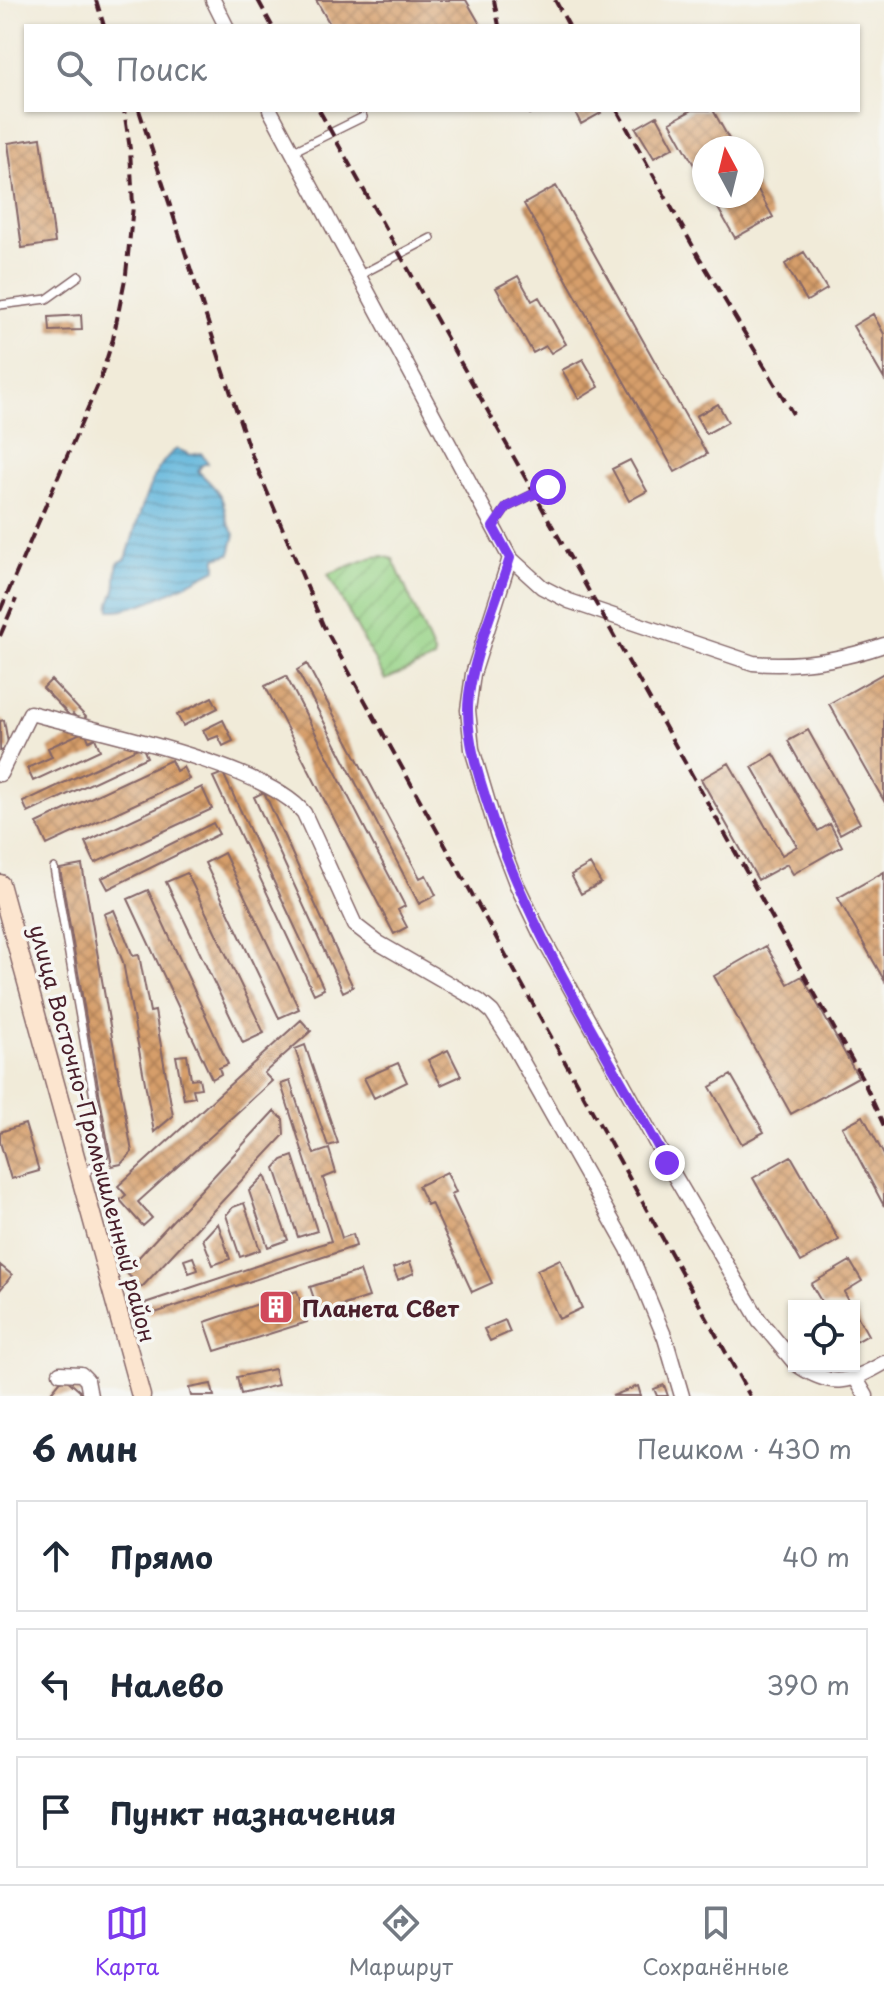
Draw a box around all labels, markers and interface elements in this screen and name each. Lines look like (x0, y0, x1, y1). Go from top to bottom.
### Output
search box (24, 24, 860, 112)
icon: search (52, 46, 96, 90)
text: Поиск (116, 46, 207, 91)
north arrow (692, 136, 764, 208)
route start (530, 469, 566, 505)
street label: улица Восточно-Промышленный район (22, 920, 166, 1346)
route end (649, 1145, 685, 1181)
building icon: Планета Свет (257, 1288, 295, 1326)
place label: Планета Свет (302, 1291, 459, 1324)
map controls (788, 1300, 860, 1372)
button: locate (788, 1300, 860, 1372)
text: 6 мин (32, 1422, 138, 1474)
text: Пешком · 430 m (637, 1429, 852, 1468)
icon: ahead (34, 1534, 78, 1578)
text: Прямо (110, 1534, 213, 1579)
text: 40 m (782, 1537, 850, 1576)
icon: left (34, 1662, 78, 1706)
text: Налево (110, 1662, 224, 1707)
text: 390 m (766, 1665, 850, 1704)
icon: arrive (34, 1790, 78, 1834)
text: Пункт назначения (110, 1790, 396, 1835)
tab: Карта (95, 1901, 159, 1982)
tab: Маршрут (349, 1901, 453, 1982)
tab: Сохранённые (642, 1901, 789, 1982)

